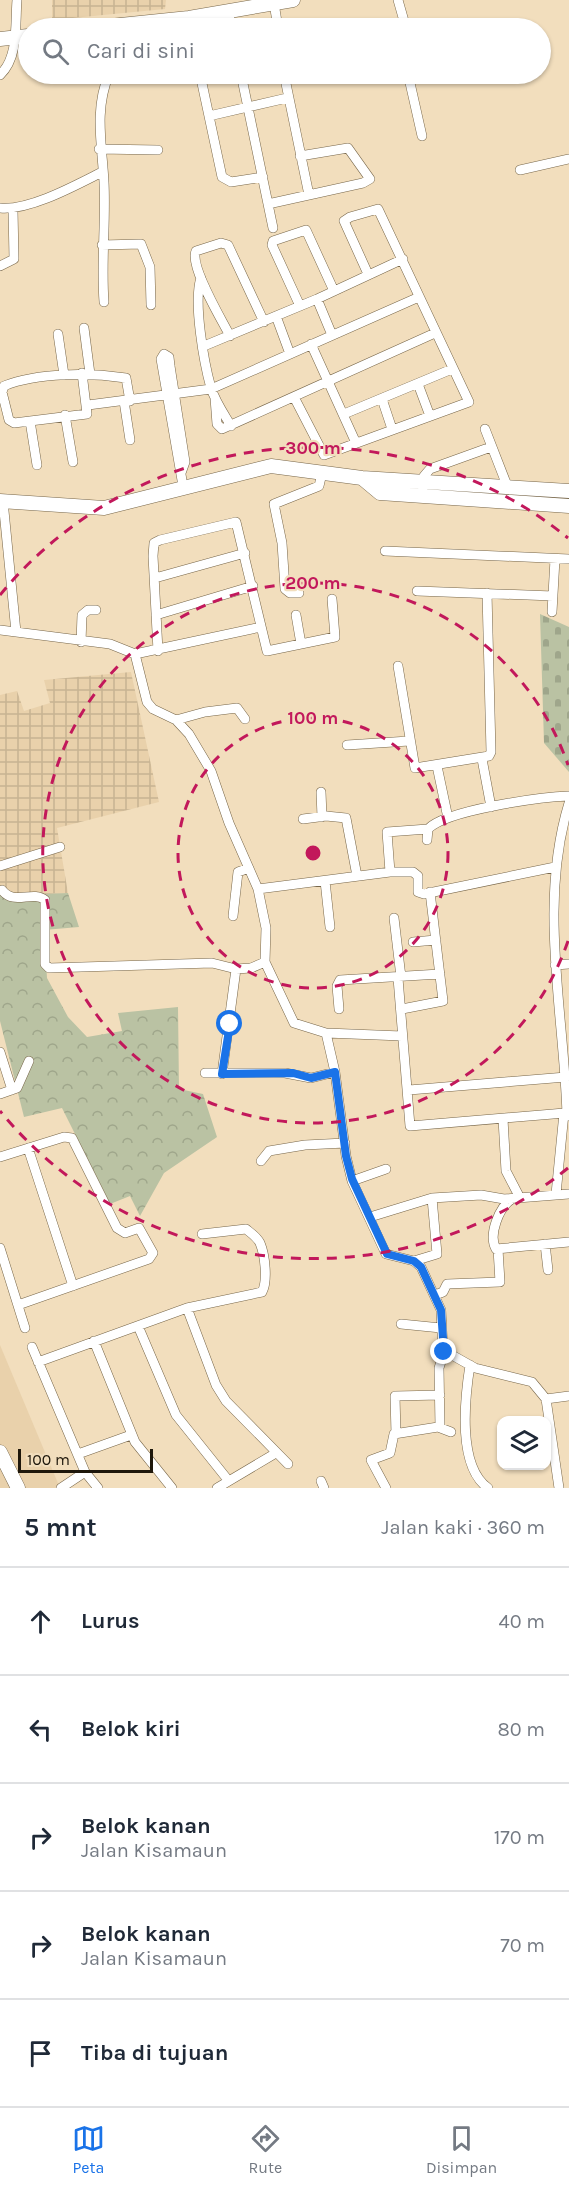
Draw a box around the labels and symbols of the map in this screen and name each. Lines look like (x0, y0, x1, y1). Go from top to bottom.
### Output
text: 300 m (285, 437, 341, 459)
text: 200 m (285, 572, 341, 594)
text: 100 m (288, 707, 338, 729)
centre of rings (303, 843, 323, 863)
route start (216, 1010, 242, 1036)
route end (430, 1338, 456, 1364)
scale bar (18, 1446, 153, 1474)

